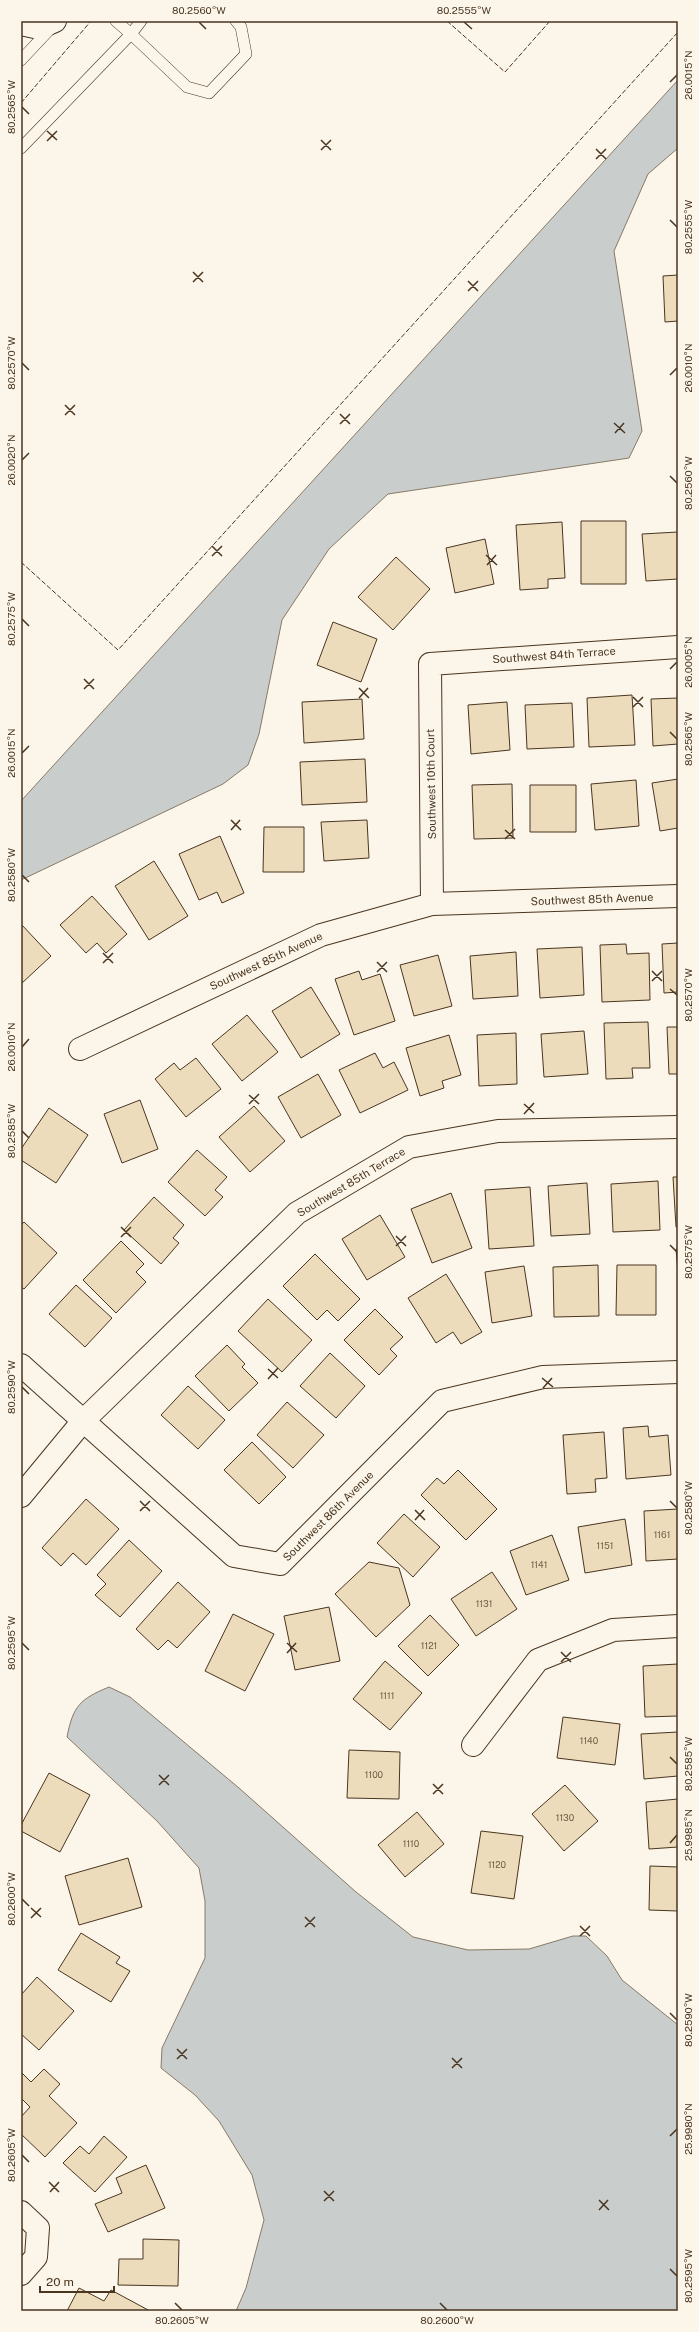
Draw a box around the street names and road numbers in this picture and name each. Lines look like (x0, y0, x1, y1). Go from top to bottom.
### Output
street label: Southwest 84th Terrace (492, 645, 616, 665)
street label: Southwest 10th Court (424, 729, 438, 839)
street label: Southwest 85th Avenue (530, 891, 654, 907)
street label: Southwest 85th Avenue (208, 930, 324, 992)
street label: Southwest 85th Terrace (295, 1145, 407, 1219)
street label: Southwest 86th Avenue (280, 1468, 376, 1564)

